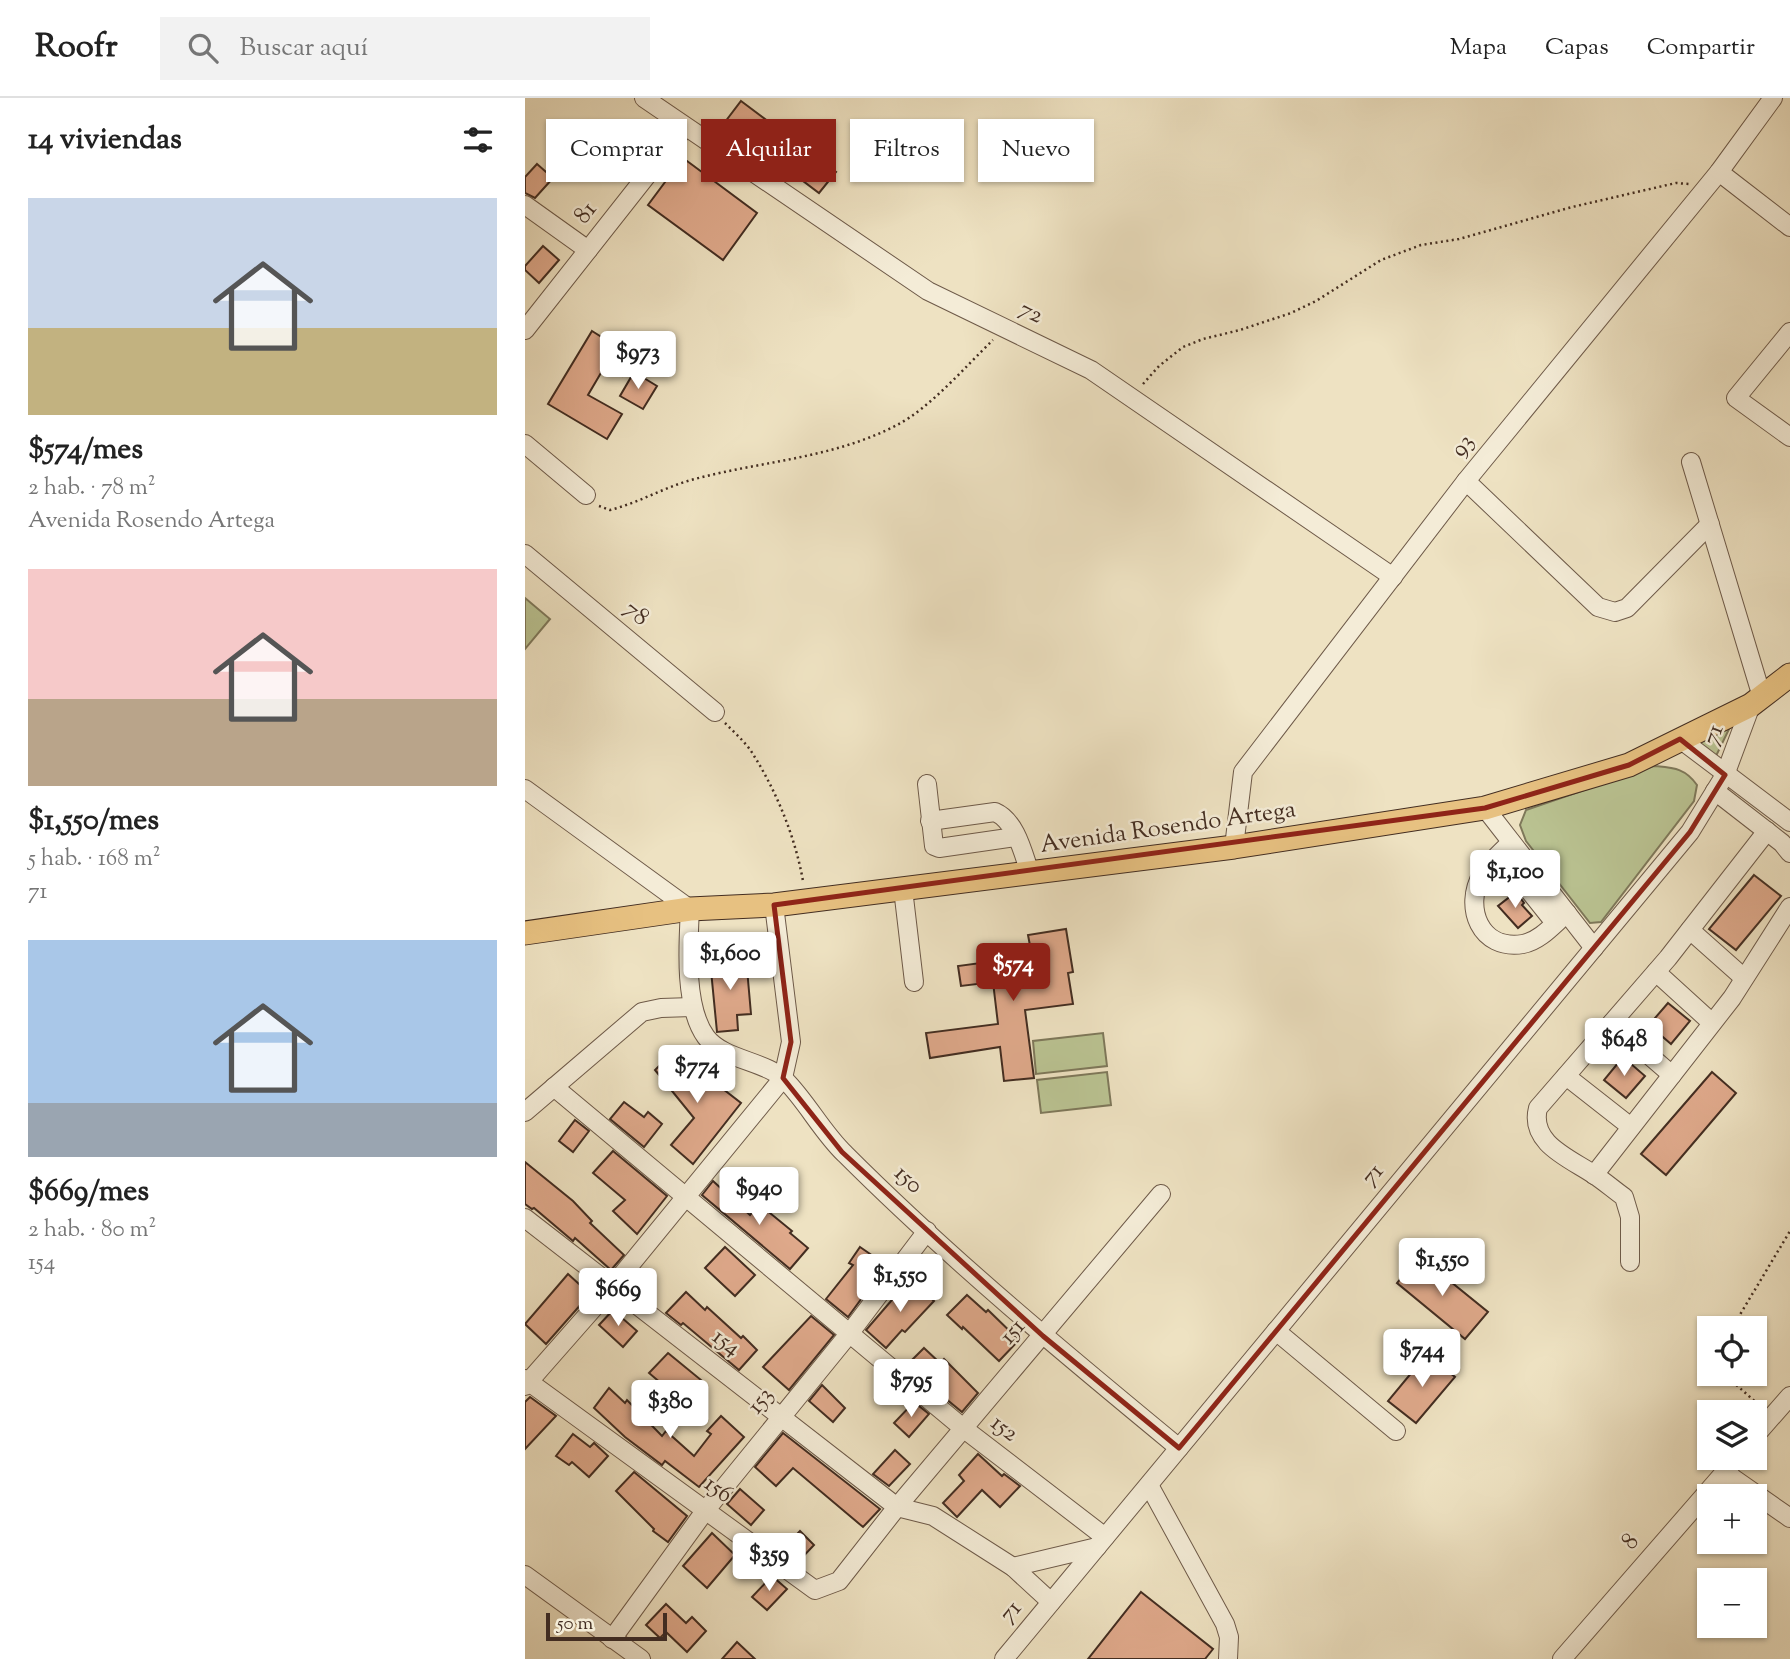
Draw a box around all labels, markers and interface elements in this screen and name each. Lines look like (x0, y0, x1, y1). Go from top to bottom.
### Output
search box (160, 17, 650, 80)
text: Roofr (35, 24, 118, 72)
icon: search (184, 29, 222, 67)
text: Buscar aquí (240, 30, 368, 67)
text: Mapa (1450, 31, 1507, 65)
text: Capas (1545, 31, 1609, 65)
text: Compartir (1647, 31, 1755, 65)
text: 14 viviendas (28, 119, 182, 162)
chip: Comprar (546, 119, 687, 182)
chip: Alquilar (701, 119, 836, 182)
chip: Filtros (850, 119, 964, 182)
chip: Nuevo (978, 119, 1094, 182)
icon: filters (459, 121, 497, 159)
street label: 81 (566, 195, 606, 231)
icon: home (200, 243, 326, 369)
street label: 72 (1013, 293, 1049, 333)
pin: $973 (597, 331, 679, 391)
text: $973 (616, 337, 660, 370)
street label: 93 (1443, 427, 1483, 465)
text: $574/mes (28, 429, 143, 472)
text: 2 hab. · 78 m² (28, 472, 156, 505)
text: Avenida Rosendo Artega (28, 505, 275, 538)
street label: 78 (616, 593, 656, 635)
icon: home (200, 614, 326, 740)
street label: 71 (1695, 720, 1733, 750)
street label: Avenida Rosendo Artega (1038, 793, 1298, 863)
text: $1,550/mes (28, 800, 159, 843)
text: 5 hab. · 168 m² (28, 843, 160, 876)
pin: $1,100 (1458, 850, 1572, 910)
text: $1,100 (1486, 856, 1544, 889)
text: 71 (28, 876, 47, 909)
pin: $1,600 (673, 932, 787, 992)
text: $1,600 (699, 938, 761, 971)
pin: $574 (972, 944, 1054, 1003)
text: $574 (992, 949, 1034, 982)
icon: home (200, 985, 326, 1111)
pin: $648 (1583, 1018, 1665, 1078)
text: $648 (1601, 1024, 1647, 1057)
pin: $774 (656, 1046, 738, 1105)
text: $774 (674, 1051, 720, 1084)
street label: 71 (1353, 1156, 1393, 1194)
street label: 150 (886, 1158, 930, 1202)
pin: $940 (718, 1168, 800, 1227)
text: $669/mes (28, 1171, 149, 1214)
text: $940 (736, 1173, 783, 1206)
text: 2 hab. · 80 m² (28, 1214, 156, 1247)
pin: $1,550 (1385, 1238, 1499, 1298)
text: $1,550 (1415, 1244, 1469, 1277)
text: 154 (28, 1247, 55, 1280)
pin: $1,550 (843, 1254, 957, 1314)
text: $1,550 (873, 1260, 927, 1293)
pin: $669 (577, 1268, 659, 1328)
text: $669 (595, 1274, 641, 1307)
street label: 151 (992, 1312, 1034, 1352)
map controls (1697, 1316, 1767, 1638)
button: locate (1697, 1316, 1767, 1386)
street label: 154 (704, 1321, 748, 1365)
pin: $744 (1381, 1330, 1463, 1389)
text: $744 (1399, 1335, 1445, 1368)
pin: $795 (870, 1360, 952, 1419)
text: $795 (890, 1365, 932, 1398)
pin: $380 (629, 1380, 711, 1440)
street label: 153 (740, 1380, 782, 1422)
text: $380 (647, 1386, 693, 1419)
button: layers (1697, 1400, 1767, 1470)
street label: 152 (983, 1407, 1025, 1451)
street label: 156 (697, 1468, 739, 1512)
button: + (1697, 1484, 1767, 1554)
street label: 8 (1614, 1526, 1648, 1558)
pin: $359 (728, 1534, 810, 1593)
text: $359 (749, 1539, 789, 1572)
button: − (1697, 1568, 1767, 1638)
street label: 71 (991, 1593, 1031, 1631)
scale bar (546, 1610, 667, 1642)
text: 50 m (557, 1611, 593, 1638)

